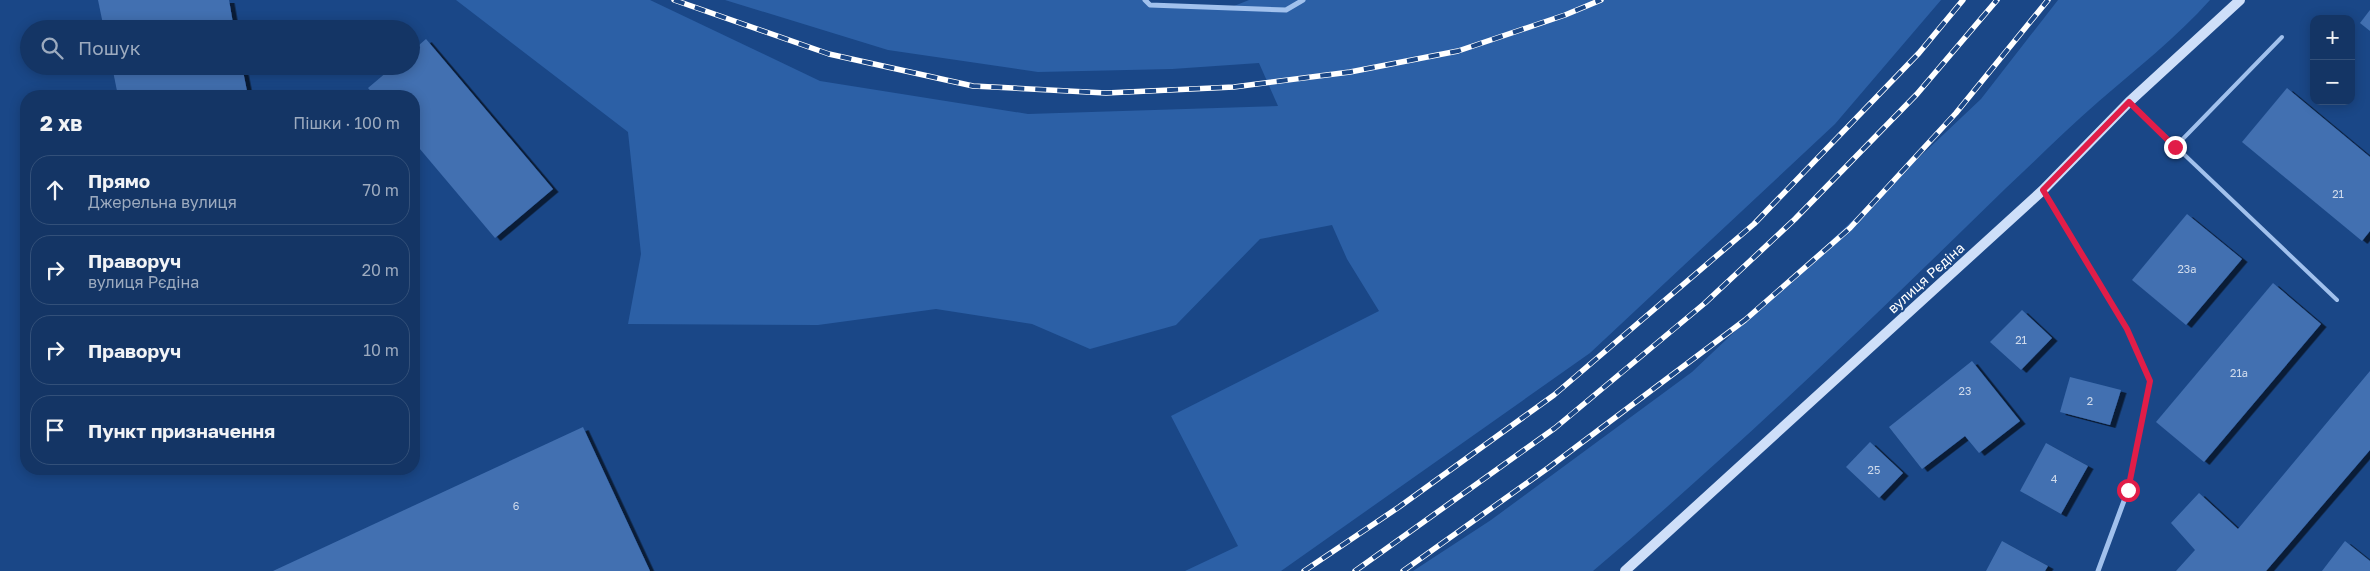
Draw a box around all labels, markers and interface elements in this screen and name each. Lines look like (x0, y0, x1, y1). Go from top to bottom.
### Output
map controls (2310, 15, 2355, 105)
button: + (2310, 15, 2355, 60)
search box (20, 20, 420, 75)
icon: search (38, 34, 66, 62)
text: Пошук (78, 36, 141, 59)
button: − (2310, 60, 2355, 105)
text: 2 хв (40, 110, 82, 136)
text: Пішки · 100 m (293, 113, 400, 133)
route end (2164, 136, 2187, 159)
text: Прямо (88, 169, 150, 192)
icon: ahead (41, 176, 69, 204)
text: 70 m (362, 180, 399, 200)
house number: 21 (2332, 187, 2344, 200)
text: Джерельна вулиця (88, 192, 237, 212)
street label: вулиця Рєдіна (1884, 239, 1968, 317)
text: Праворуч (88, 249, 181, 272)
icon: right (41, 256, 69, 284)
text: 20 m (362, 260, 399, 280)
house number: 23а (2177, 262, 2197, 275)
text: вулиця Рєдіна (88, 272, 199, 292)
house number: 21 (2015, 333, 2027, 346)
icon: right (41, 336, 69, 364)
text: Праворуч (88, 339, 181, 362)
text: 10 m (363, 340, 399, 360)
house number: 21а (2230, 366, 2248, 379)
house number: 23 (1959, 384, 1971, 397)
house number: 2 (2087, 394, 2093, 407)
icon: arrive (41, 416, 69, 444)
text: Пункт призначення (88, 419, 275, 442)
house number: 25 (1868, 463, 1880, 476)
house number: 4 (2051, 472, 2058, 485)
route start (2117, 479, 2140, 502)
house number: 6 (513, 499, 520, 512)

